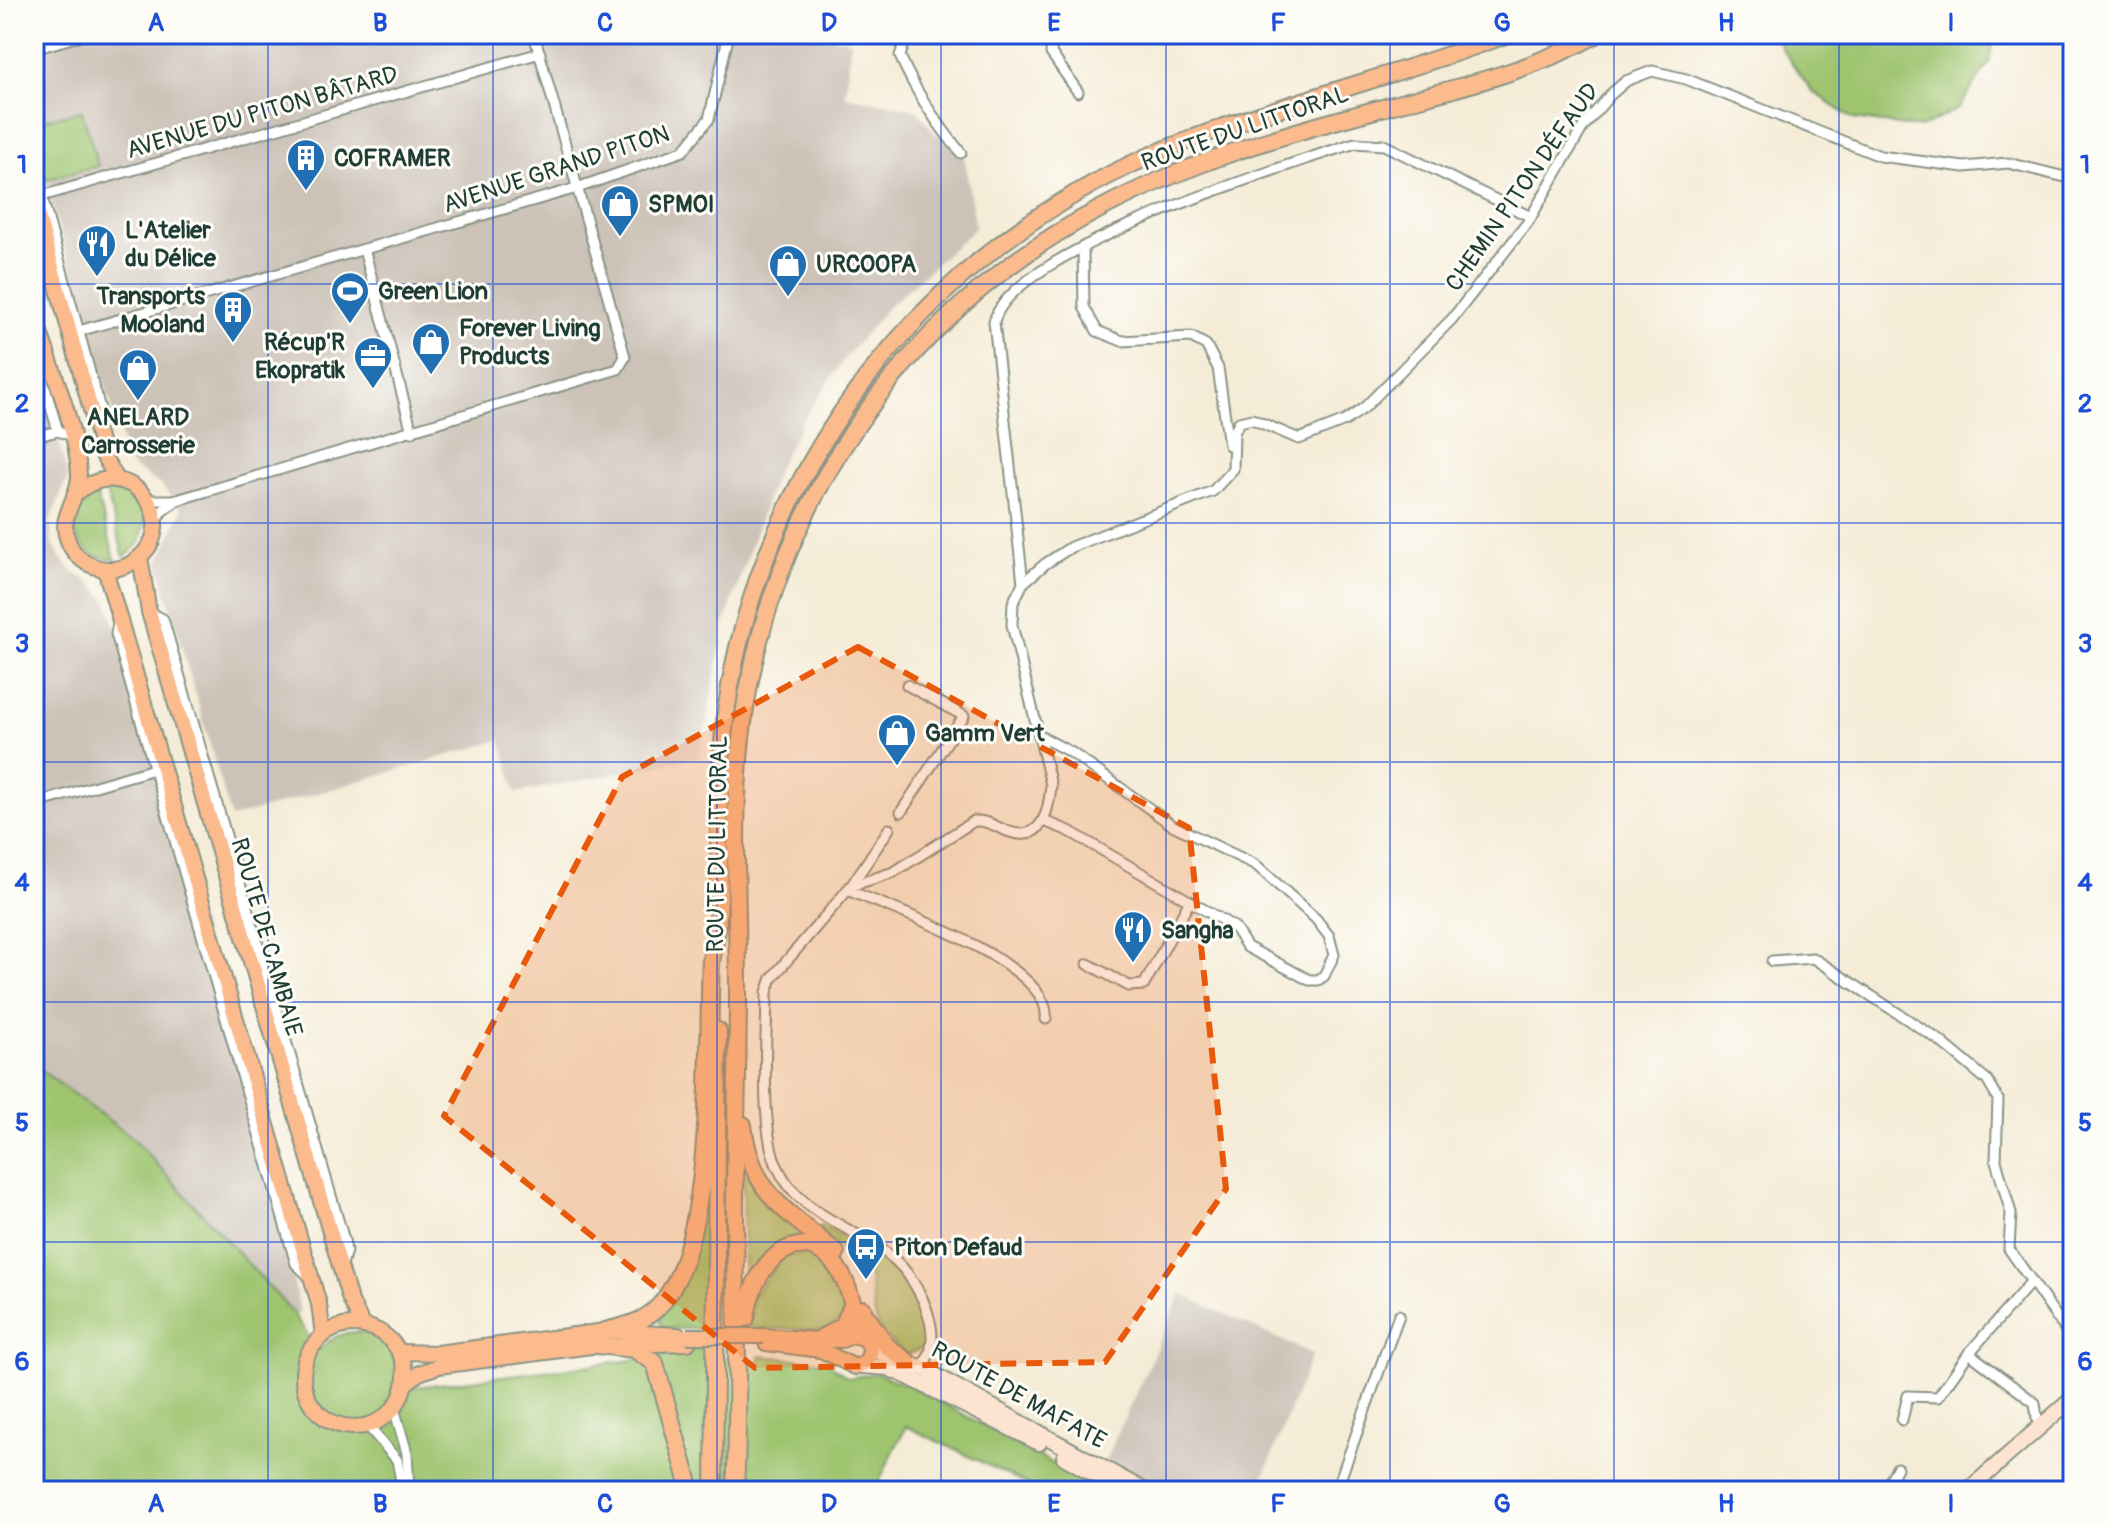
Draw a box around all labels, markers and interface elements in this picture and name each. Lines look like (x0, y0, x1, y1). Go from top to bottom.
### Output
text: A (148, 7, 165, 39)
text: B (373, 7, 387, 39)
text: C (597, 7, 613, 39)
text: D (821, 7, 837, 39)
text: E (1047, 7, 1061, 39)
text: F (1270, 7, 1286, 39)
text: G (1493, 7, 1511, 39)
text: H (1718, 7, 1734, 39)
text: I (1947, 7, 1955, 39)
street label: AVENUE DU PITON BÂTARD (123, 60, 401, 165)
street label: CHEMIN PITON DÉFAUD (1440, 78, 1605, 297)
street label: ROUTE DU LITTORAL (1138, 79, 1353, 178)
street label: AVENUE GRAND PITON (439, 119, 673, 220)
building icon: COFRAMER (285, 137, 327, 192)
place label: COFRAMER (334, 144, 451, 173)
text: 1 (17, 149, 27, 181)
text: 1 (2080, 149, 2090, 181)
shop icon: SPMOI (599, 183, 641, 238)
place label: SPMOI (648, 190, 715, 219)
place label: L'Atelier du Délice (125, 216, 217, 273)
restaurant icon: L'Atelier du Délice (76, 223, 118, 278)
shop icon: URCOOPA (767, 243, 809, 298)
place label: URCOOPA (816, 250, 917, 279)
sports icon: Green Lion (329, 270, 371, 325)
place label: Green Lion (378, 277, 488, 306)
place label: Transports Mooland (95, 282, 205, 339)
building icon: Transports Mooland (212, 289, 254, 344)
place label: Forever Living Products (459, 314, 600, 371)
shop icon: Forever Living Products (410, 321, 452, 376)
place label: Récup'R Ekopratik (255, 328, 346, 385)
office icon: Récup'R Ekopratik (352, 335, 394, 390)
shop icon: ANELARD Carrosserie (117, 347, 159, 402)
text: 2 (15, 388, 29, 420)
text: 2 (2078, 388, 2092, 420)
place label: ANELARD Carrosserie (81, 403, 196, 460)
text: 3 (15, 628, 29, 660)
text: 3 (2078, 628, 2092, 660)
shop icon: Gamm Vert (876, 712, 918, 767)
place label: Gamm Vert (925, 719, 1046, 748)
street label: ROUTE DU LITTORAL (701, 735, 734, 953)
street label: ROUTE DE CAMBAIE (224, 835, 309, 1040)
text: 4 (14, 867, 30, 899)
text: 4 (2077, 867, 2093, 899)
restaurant icon: Sangha (1112, 909, 1154, 964)
place label: Sangha (1161, 916, 1234, 945)
text: 5 (15, 1107, 29, 1139)
text: 5 (2078, 1107, 2092, 1139)
bus stop icon: Piton Defaud (845, 1226, 887, 1281)
place label: Piton Defaud (894, 1233, 1023, 1262)
street label: ROUTE DE MAFATE (926, 1335, 1111, 1456)
text: 6 (14, 1346, 30, 1378)
text: 6 (2077, 1346, 2093, 1378)
text: A (148, 1488, 165, 1520)
text: B (373, 1488, 387, 1520)
text: C (597, 1488, 613, 1520)
text: D (821, 1488, 837, 1520)
text: E (1047, 1488, 1061, 1520)
text: F (1270, 1488, 1286, 1520)
text: G (1493, 1488, 1511, 1520)
text: H (1718, 1488, 1734, 1520)
text: I (1947, 1488, 1955, 1520)

